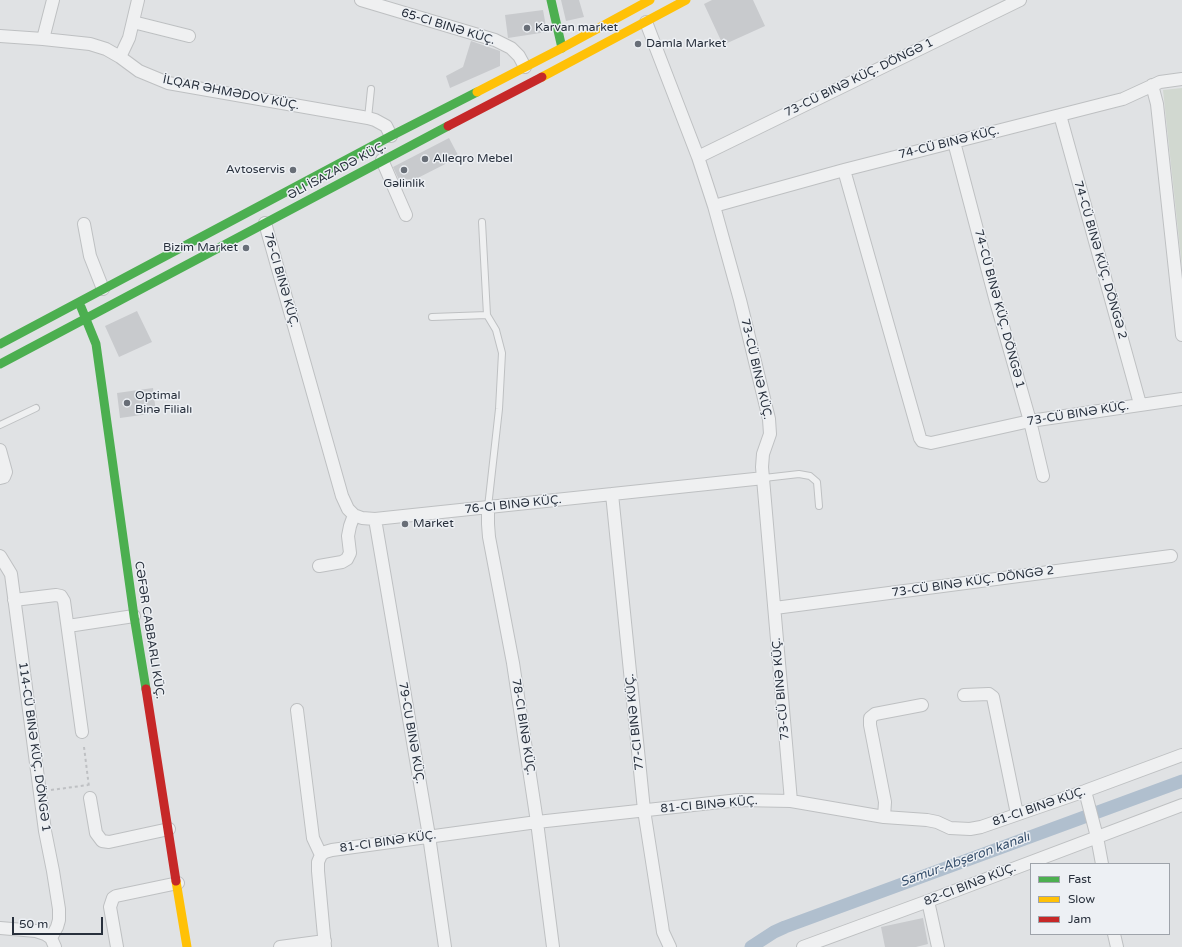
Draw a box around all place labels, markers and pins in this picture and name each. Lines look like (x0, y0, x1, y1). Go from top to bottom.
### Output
place label: Karvan market (535, 21, 618, 35)
marker: Karvan market (522, 23, 532, 33)
place label: Damla Market (646, 37, 726, 51)
marker: Damla Market (633, 39, 643, 49)
place label: Alleqro Mebel (433, 152, 513, 166)
marker: Alleqro Mebel (420, 154, 430, 164)
place label: Avtoservis (226, 163, 285, 177)
marker: Avtoservis (288, 165, 298, 175)
marker: Gəlinlik (399, 165, 409, 175)
place label: Gəlinlik (383, 177, 425, 191)
place label: Bizim Market (163, 241, 238, 255)
marker: Bizim Market (241, 243, 251, 253)
place label: Optimal Binə Filialı (135, 389, 192, 417)
marker: Optimal Binə Filialı (122, 398, 132, 408)
place label: Market (413, 517, 454, 531)
marker: Market (400, 519, 410, 529)

